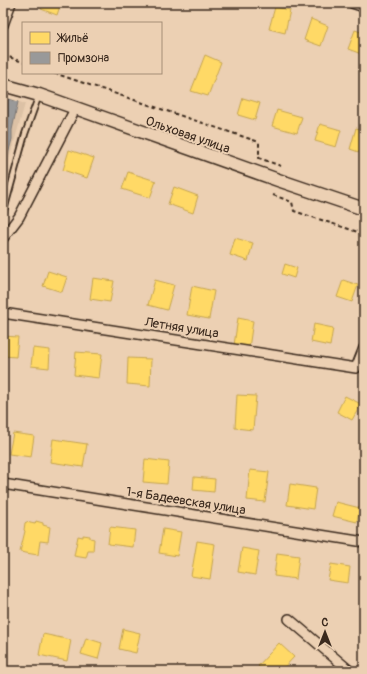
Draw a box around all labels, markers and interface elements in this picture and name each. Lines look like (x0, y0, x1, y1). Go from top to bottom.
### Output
legend (22, 22, 162, 74)
text: Жильё (56, 31, 89, 46)
text: Промзона (58, 51, 109, 66)
street label: Ольховая улица (143, 113, 232, 157)
street label: Летняя улица (143, 314, 220, 342)
street label: 1-я Бадеевская улица (125, 484, 247, 518)
north arrow (305, 612, 345, 652)
text: С (322, 616, 329, 629)

